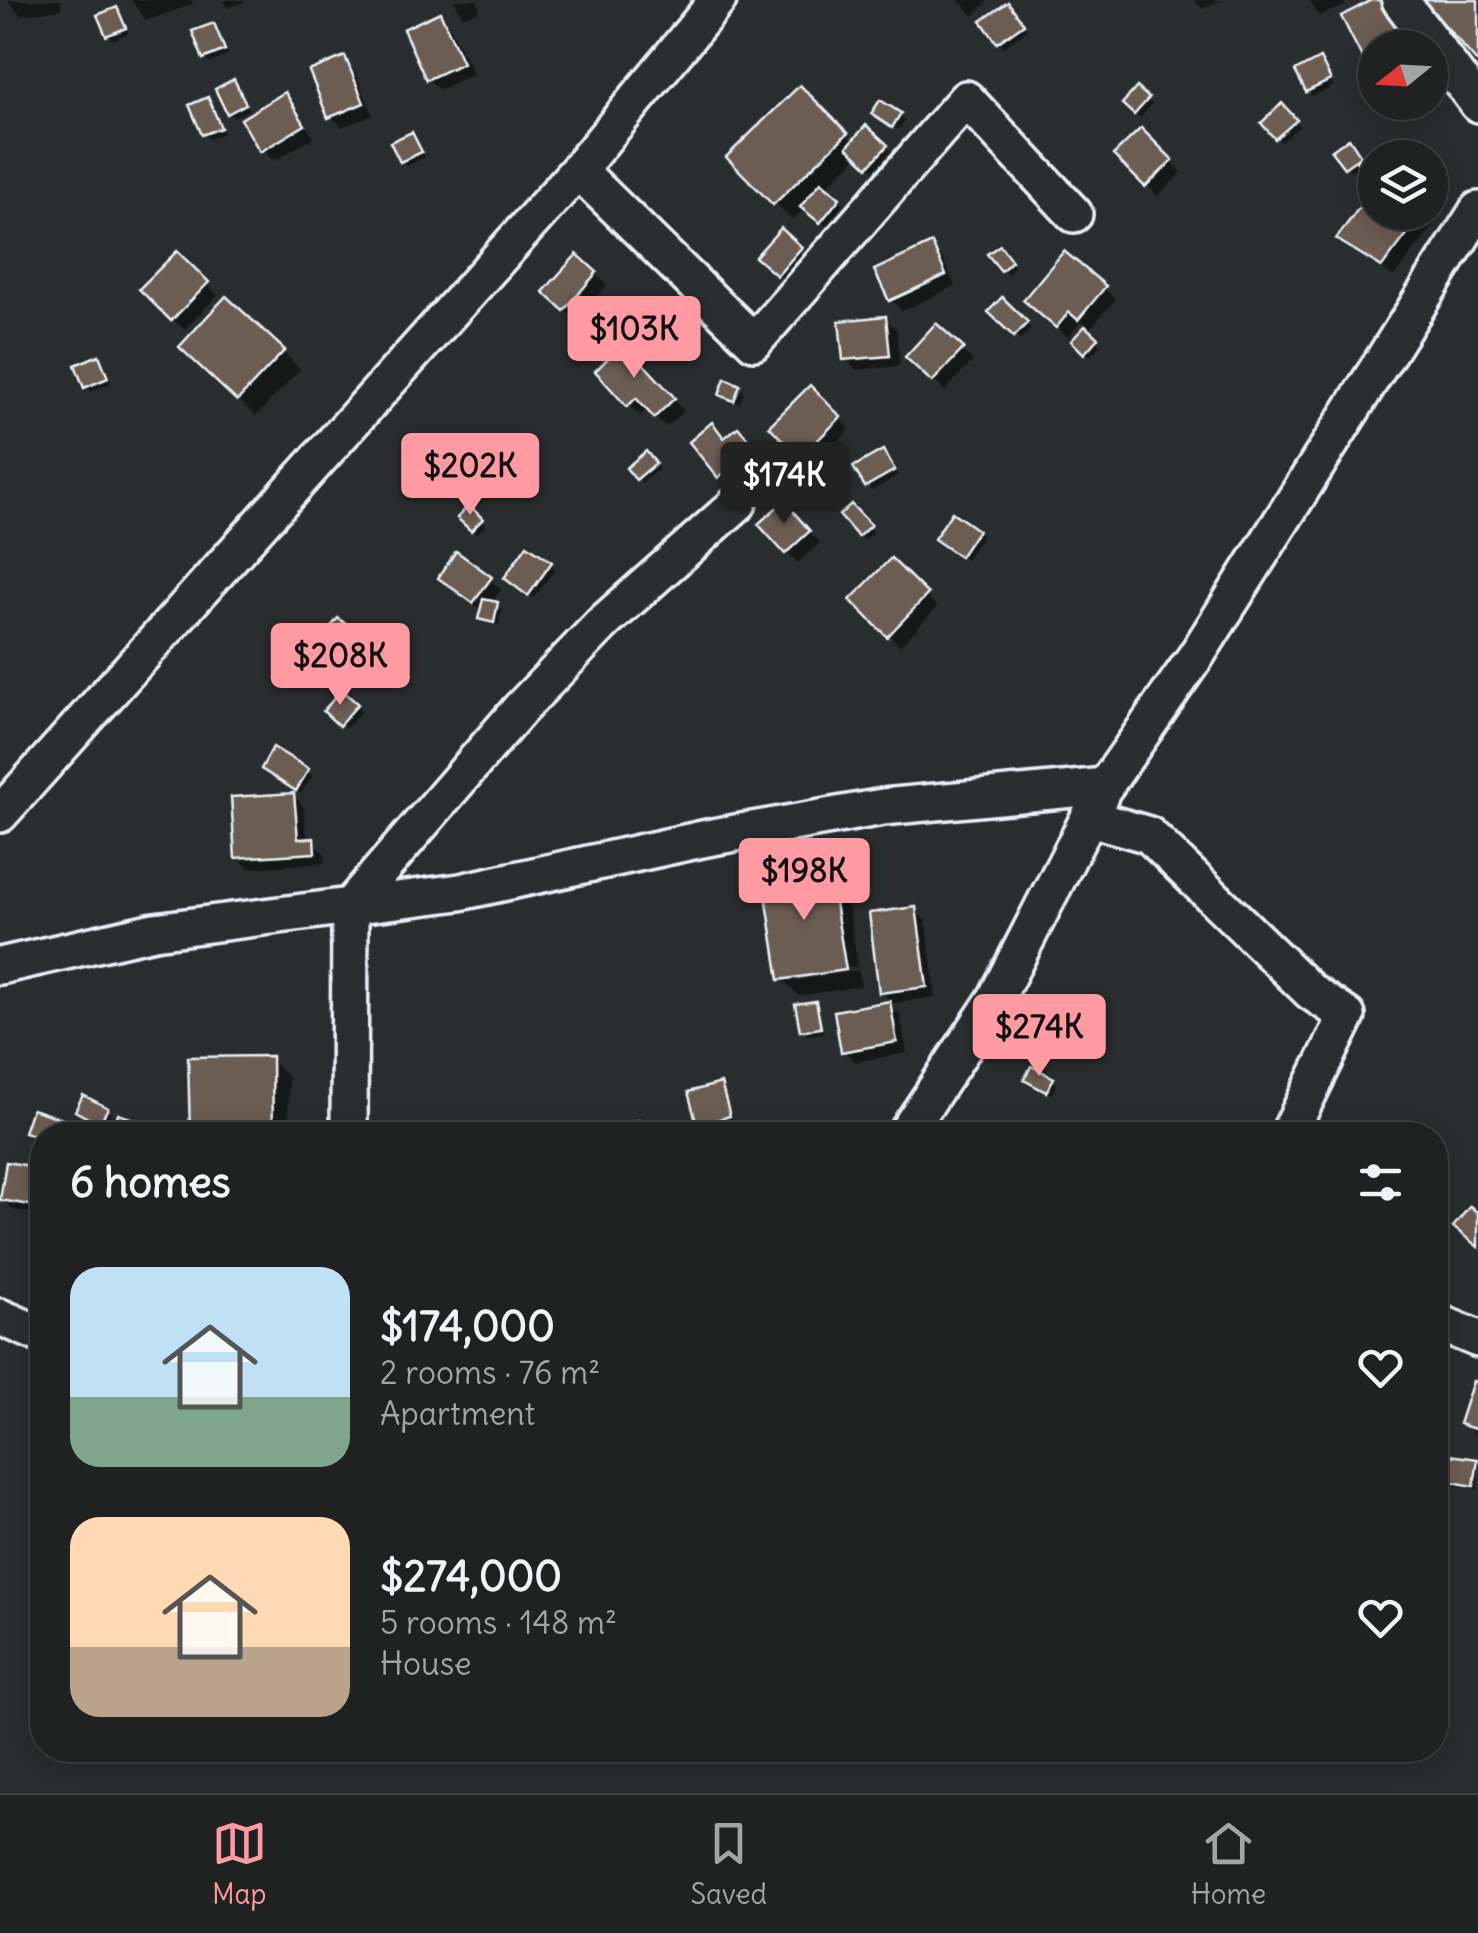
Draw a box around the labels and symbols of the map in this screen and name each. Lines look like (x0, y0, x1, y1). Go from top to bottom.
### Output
north arrow (1358, 30, 1448, 120)
pin: $103K (564, 296, 704, 381)
pin: $202K (400, 433, 540, 518)
pin: $174K (714, 442, 854, 527)
pin: $208K (270, 623, 410, 708)
pin: $198K (734, 838, 874, 923)
pin: $274K (969, 994, 1109, 1079)

